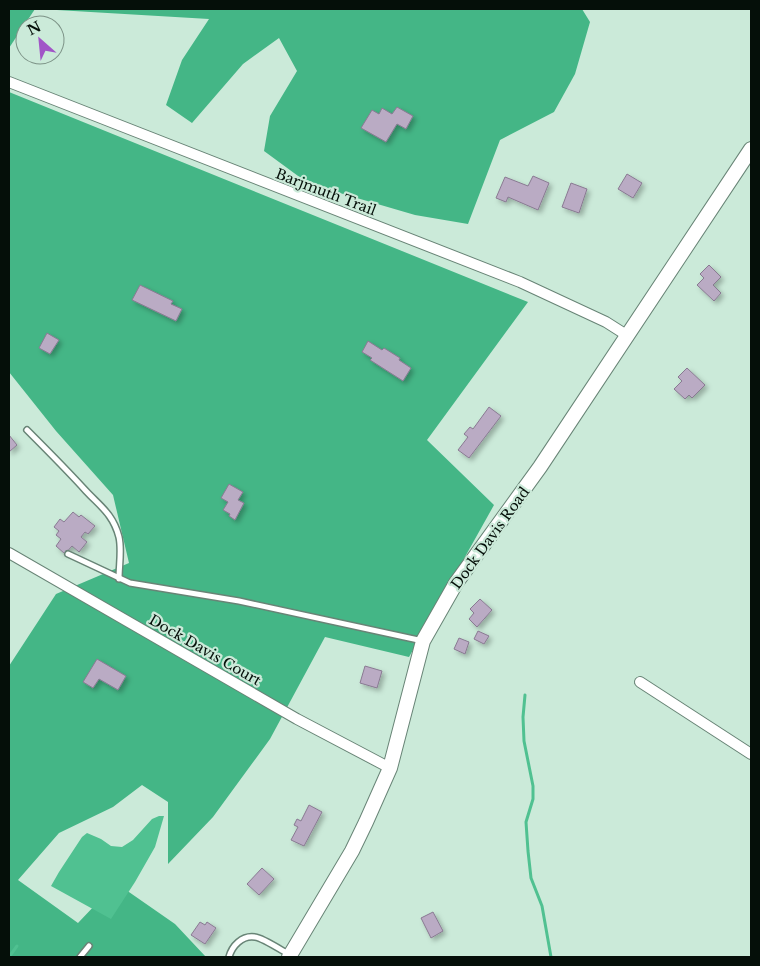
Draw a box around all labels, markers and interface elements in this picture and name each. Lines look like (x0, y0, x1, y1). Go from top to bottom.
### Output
north arrow (15, 15, 65, 65)
text: N (24, 17, 44, 39)
street label: Barjmuth Trail (273, 165, 379, 220)
street label: Dock Davis Road (447, 483, 534, 593)
street label: Dock Davis Court (146, 611, 265, 690)

